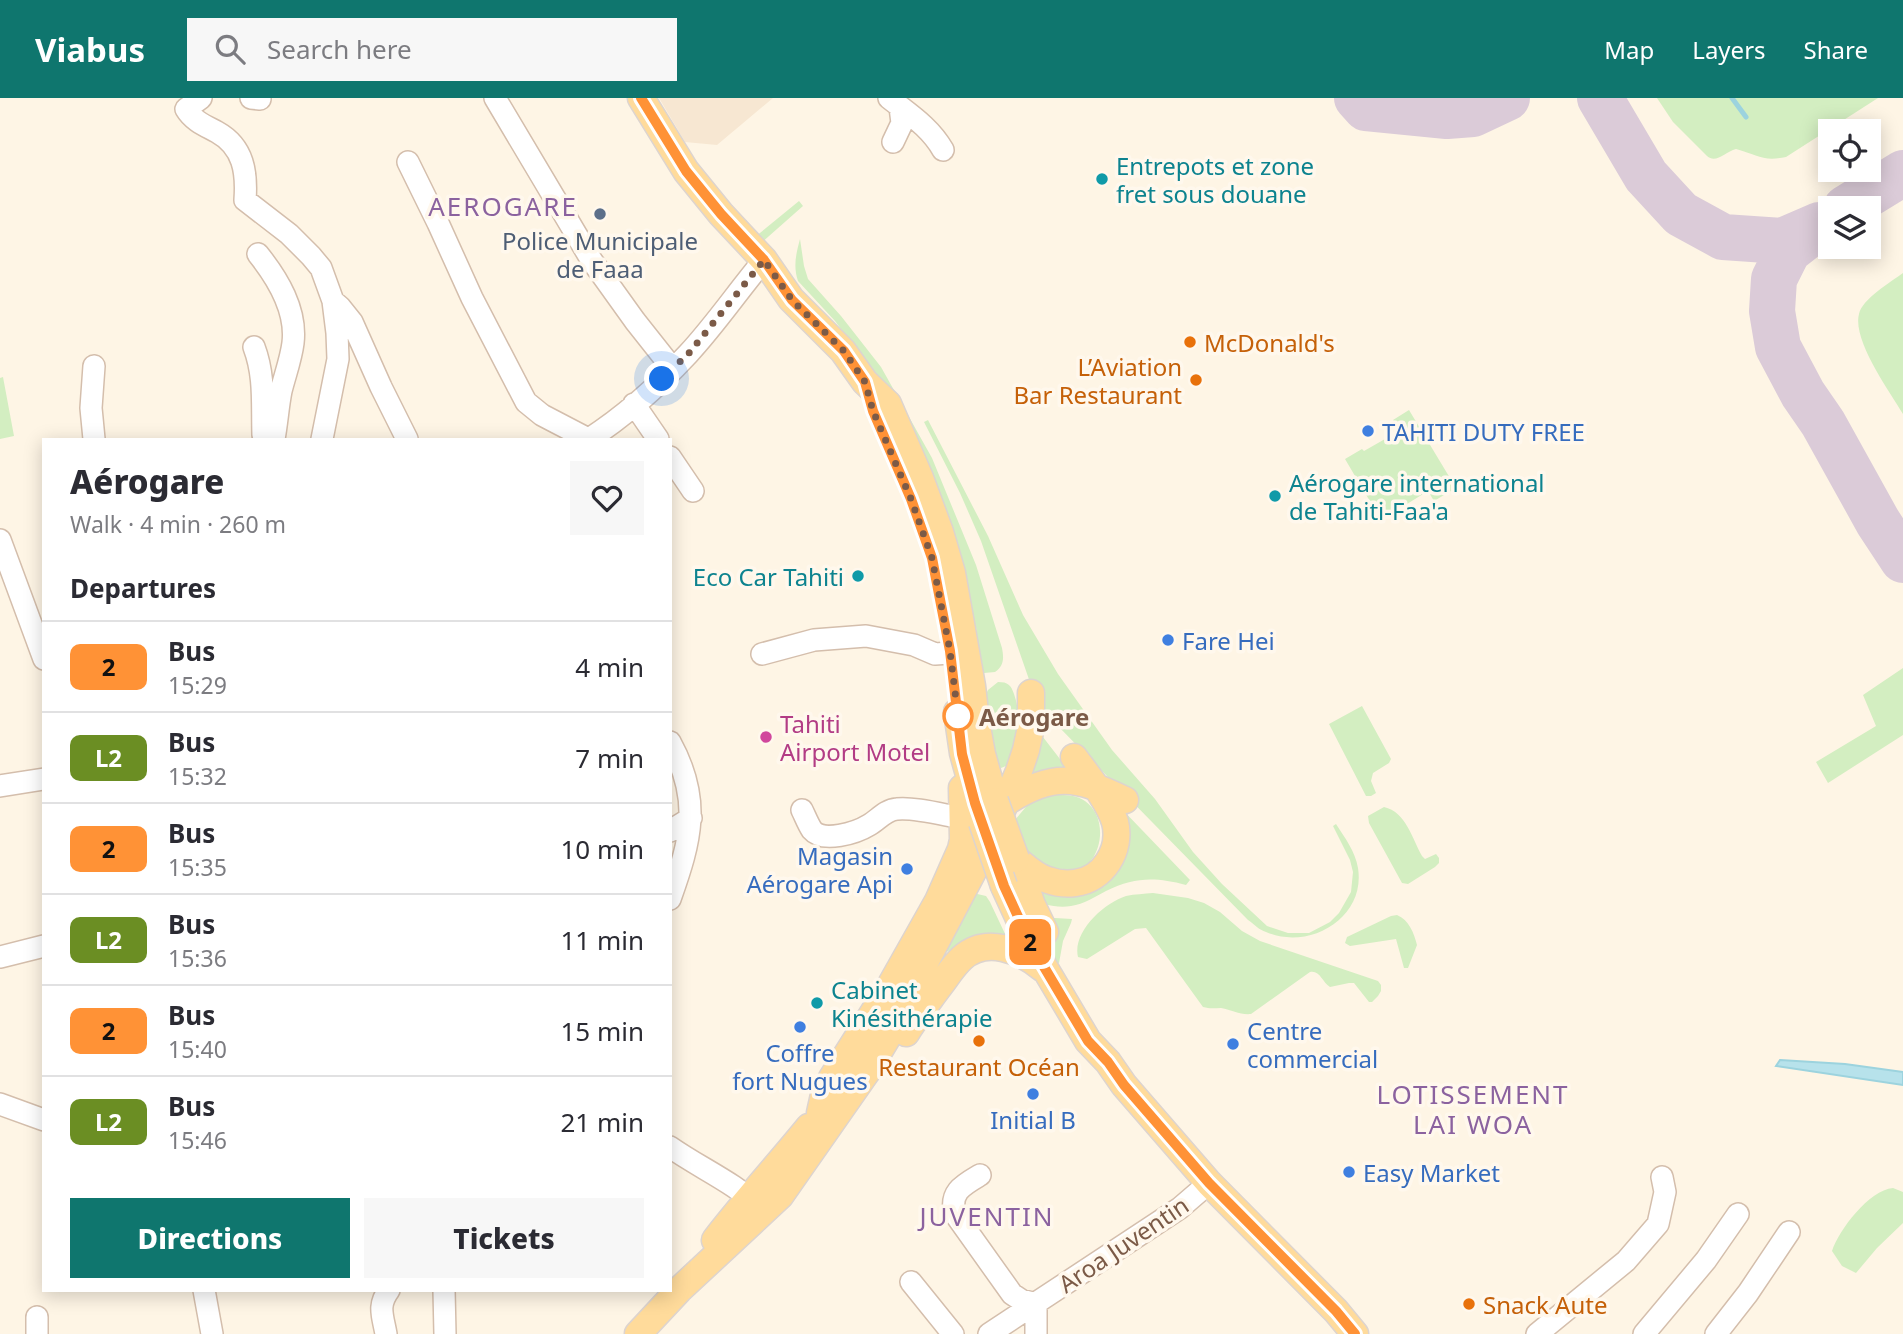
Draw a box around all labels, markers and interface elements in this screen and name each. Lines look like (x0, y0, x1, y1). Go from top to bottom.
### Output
search box (187, 18, 677, 81)
text: Viabus (35, 27, 145, 72)
icon: search (211, 30, 249, 68)
text: Search here (267, 31, 412, 67)
text: Map (1604, 33, 1654, 66)
text: Layers (1692, 33, 1766, 66)
text: Share (1804, 33, 1868, 66)
map controls (1818, 119, 1881, 259)
button: locate (1818, 119, 1881, 182)
place label: Entrepots et zone fret sous douane (1116, 149, 1314, 210)
marker: Entrepots et zone fret sous douane (1094, 171, 1110, 187)
district label: AEROGARE (428, 188, 578, 224)
button: layers (1818, 196, 1881, 259)
marker: Police Municipale de Faaa (592, 206, 608, 222)
place label: Police Municipale de Faaa (502, 224, 698, 285)
place label: McDonald's (1204, 326, 1335, 359)
marker: McDonald's (1182, 334, 1198, 350)
place label: L’Aviation Bar Restaurant (1013, 350, 1182, 411)
your location (644, 361, 679, 396)
marker: L’Aviation Bar Restaurant (1188, 372, 1204, 388)
place label: TAHITI DUTY FREE (1382, 415, 1585, 448)
marker: TAHITI DUTY FREE (1360, 423, 1376, 439)
text: Aérogare (70, 459, 224, 504)
button: heart (570, 461, 644, 535)
place label: Aérogare international de Tahiti-Faa'a (1289, 466, 1545, 527)
marker: Aérogare international de Tahiti-Faa'a (1267, 488, 1283, 504)
text: Walk · 4 min · 260 m (70, 508, 286, 540)
place label: Eco Car Tahiti (693, 560, 844, 593)
marker: Eco Car Tahiti (850, 568, 866, 584)
text: Departures (70, 570, 216, 606)
place label: Fare Hei (1182, 624, 1275, 657)
marker: Fare Hei (1160, 632, 1176, 648)
text: Bus (168, 633, 215, 669)
text: 4 min (575, 649, 644, 685)
text: 2 (102, 650, 115, 683)
text: 15:29 (168, 669, 227, 701)
place label: Aérogare (979, 700, 1089, 733)
marker: Aérogare (943, 701, 973, 731)
place label: Tahiti Airport Motel (780, 707, 930, 768)
text: Bus (168, 724, 215, 760)
marker: Tahiti Airport Motel (758, 729, 774, 745)
text: 7 min (575, 740, 644, 776)
text: L2 (95, 741, 122, 774)
text: 15:32 (168, 760, 227, 792)
text: Bus (168, 815, 215, 851)
text: 10 min (560, 831, 644, 867)
text: 2 (102, 832, 115, 865)
place label: Magasin Aérogare Api (746, 839, 893, 900)
text: 15:35 (168, 851, 227, 883)
marker: Magasin Aérogare Api (899, 861, 915, 877)
text: Bus (168, 906, 215, 942)
line badge: 2 (1007, 919, 1053, 965)
text: 11 min (560, 922, 644, 958)
text: L2 (95, 923, 122, 956)
text: 2 (1023, 925, 1037, 958)
text: 15:36 (168, 942, 227, 974)
place label: Cabinet Kinésithérapie (831, 973, 993, 1034)
marker: Cabinet Kinésithérapie (809, 995, 825, 1011)
text: Bus (168, 997, 215, 1033)
text: 15 min (560, 1013, 644, 1049)
text: 2 (102, 1014, 115, 1047)
place label: Centre commercial (1247, 1014, 1378, 1075)
marker: Coffre fort Nugues (792, 1019, 808, 1035)
text: 15:40 (168, 1033, 227, 1065)
marker: Restaurant Océan (971, 1033, 987, 1049)
place label: Coffre fort Nugues (732, 1036, 868, 1097)
marker: Centre commercial (1225, 1036, 1241, 1052)
place label: Restaurant Océan (878, 1050, 1080, 1083)
district label: LOTISSEMENT LAI WOA (1376, 1076, 1570, 1142)
marker: Initial B (1025, 1086, 1041, 1102)
text: Bus (168, 1088, 215, 1124)
place label: Initial B (990, 1103, 1076, 1136)
text: 21 min (560, 1104, 644, 1140)
text: L2 (95, 1105, 122, 1138)
text: 15:46 (168, 1124, 227, 1156)
place label: Easy Market (1363, 1156, 1500, 1189)
marker: Easy Market (1341, 1164, 1357, 1180)
street label: Aroa Juventin (1051, 1188, 1195, 1300)
button: Directions (70, 1198, 350, 1278)
button: Tickets (364, 1198, 644, 1278)
district label: JUVENTIN (917, 1198, 1054, 1234)
place label: Snack Aute (1483, 1288, 1607, 1321)
marker: Snack Aute (1461, 1296, 1477, 1312)

